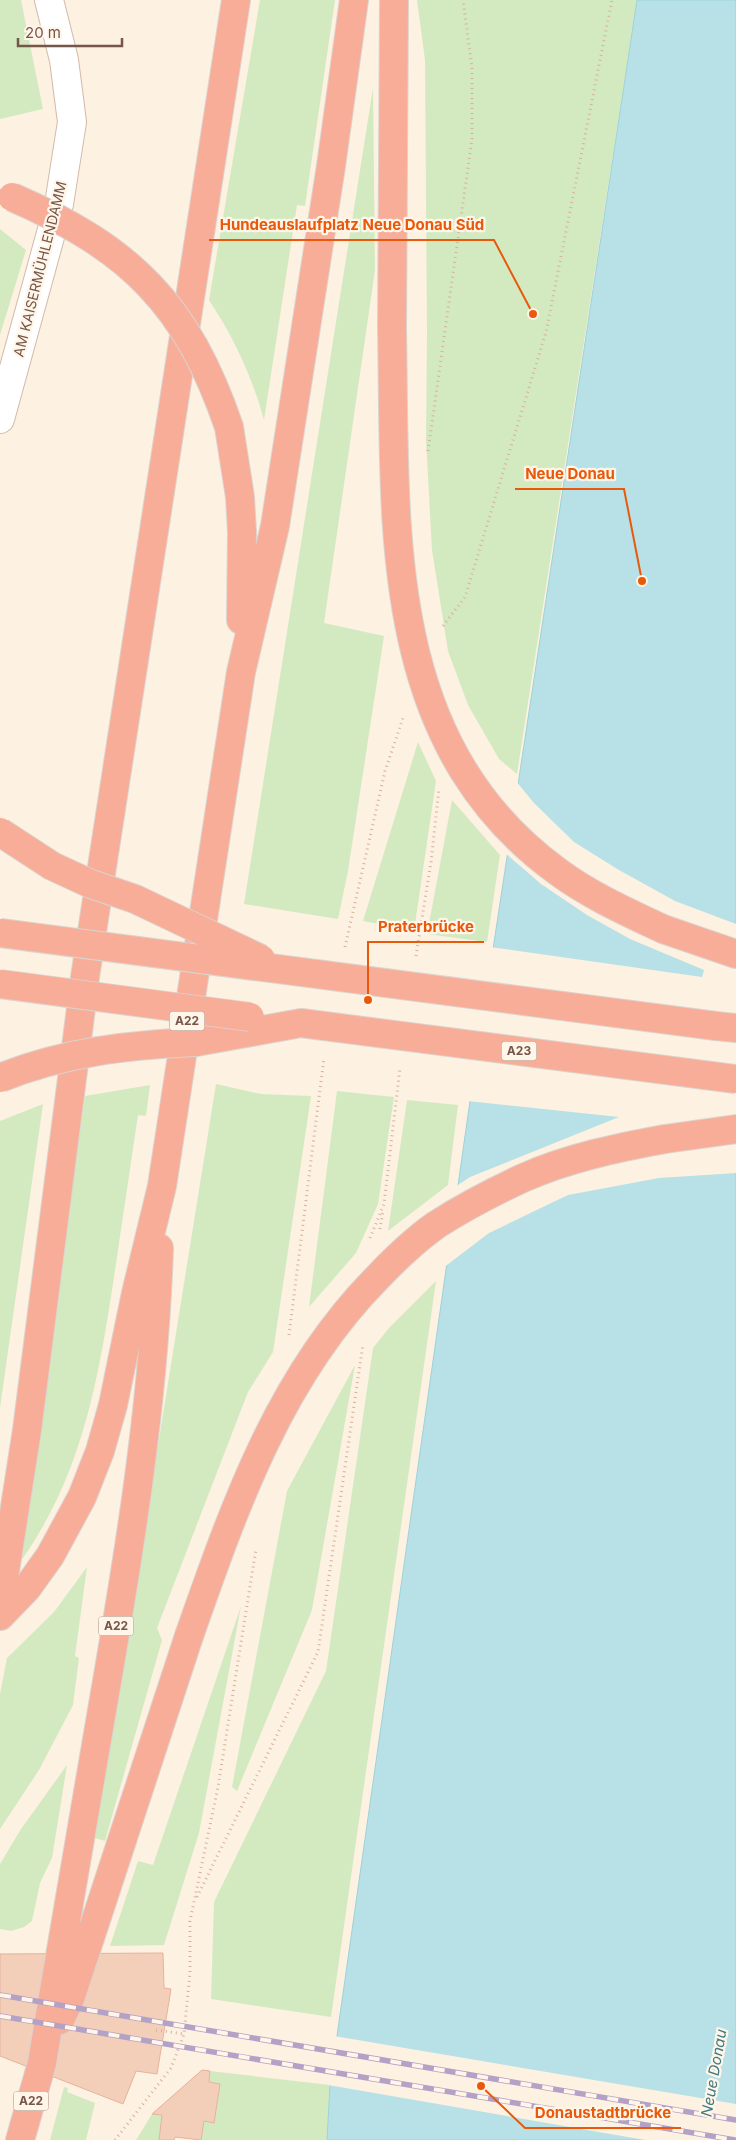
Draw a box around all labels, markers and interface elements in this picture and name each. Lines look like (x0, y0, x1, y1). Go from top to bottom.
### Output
scale bar (18, 15, 121, 47)
text: 20 m (25, 23, 61, 42)
street label: AM KAISERMÜHLENDAMM (9, 179, 70, 358)
callout: Hundeauslaufplatz Neue Donau Süd (209, 210, 494, 240)
text: Hundeauslaufplatz Neue Donau Süd (220, 215, 484, 234)
callout: Neue Donau (515, 459, 624, 489)
text: Neue Donau (525, 464, 615, 483)
callout: Praterbrücke (368, 912, 484, 942)
text: Praterbrücke (378, 917, 474, 936)
road number: A22 (170, 1011, 204, 1030)
road number: A23 (502, 1042, 536, 1060)
road number: A22 (98, 1616, 134, 1635)
water label: Neue Donau (696, 2028, 731, 2118)
road number: A22 (14, 2092, 48, 2110)
callout: Donaustadtbrücke (525, 2098, 681, 2128)
text: Donaustadtbrücke (535, 2103, 671, 2122)

